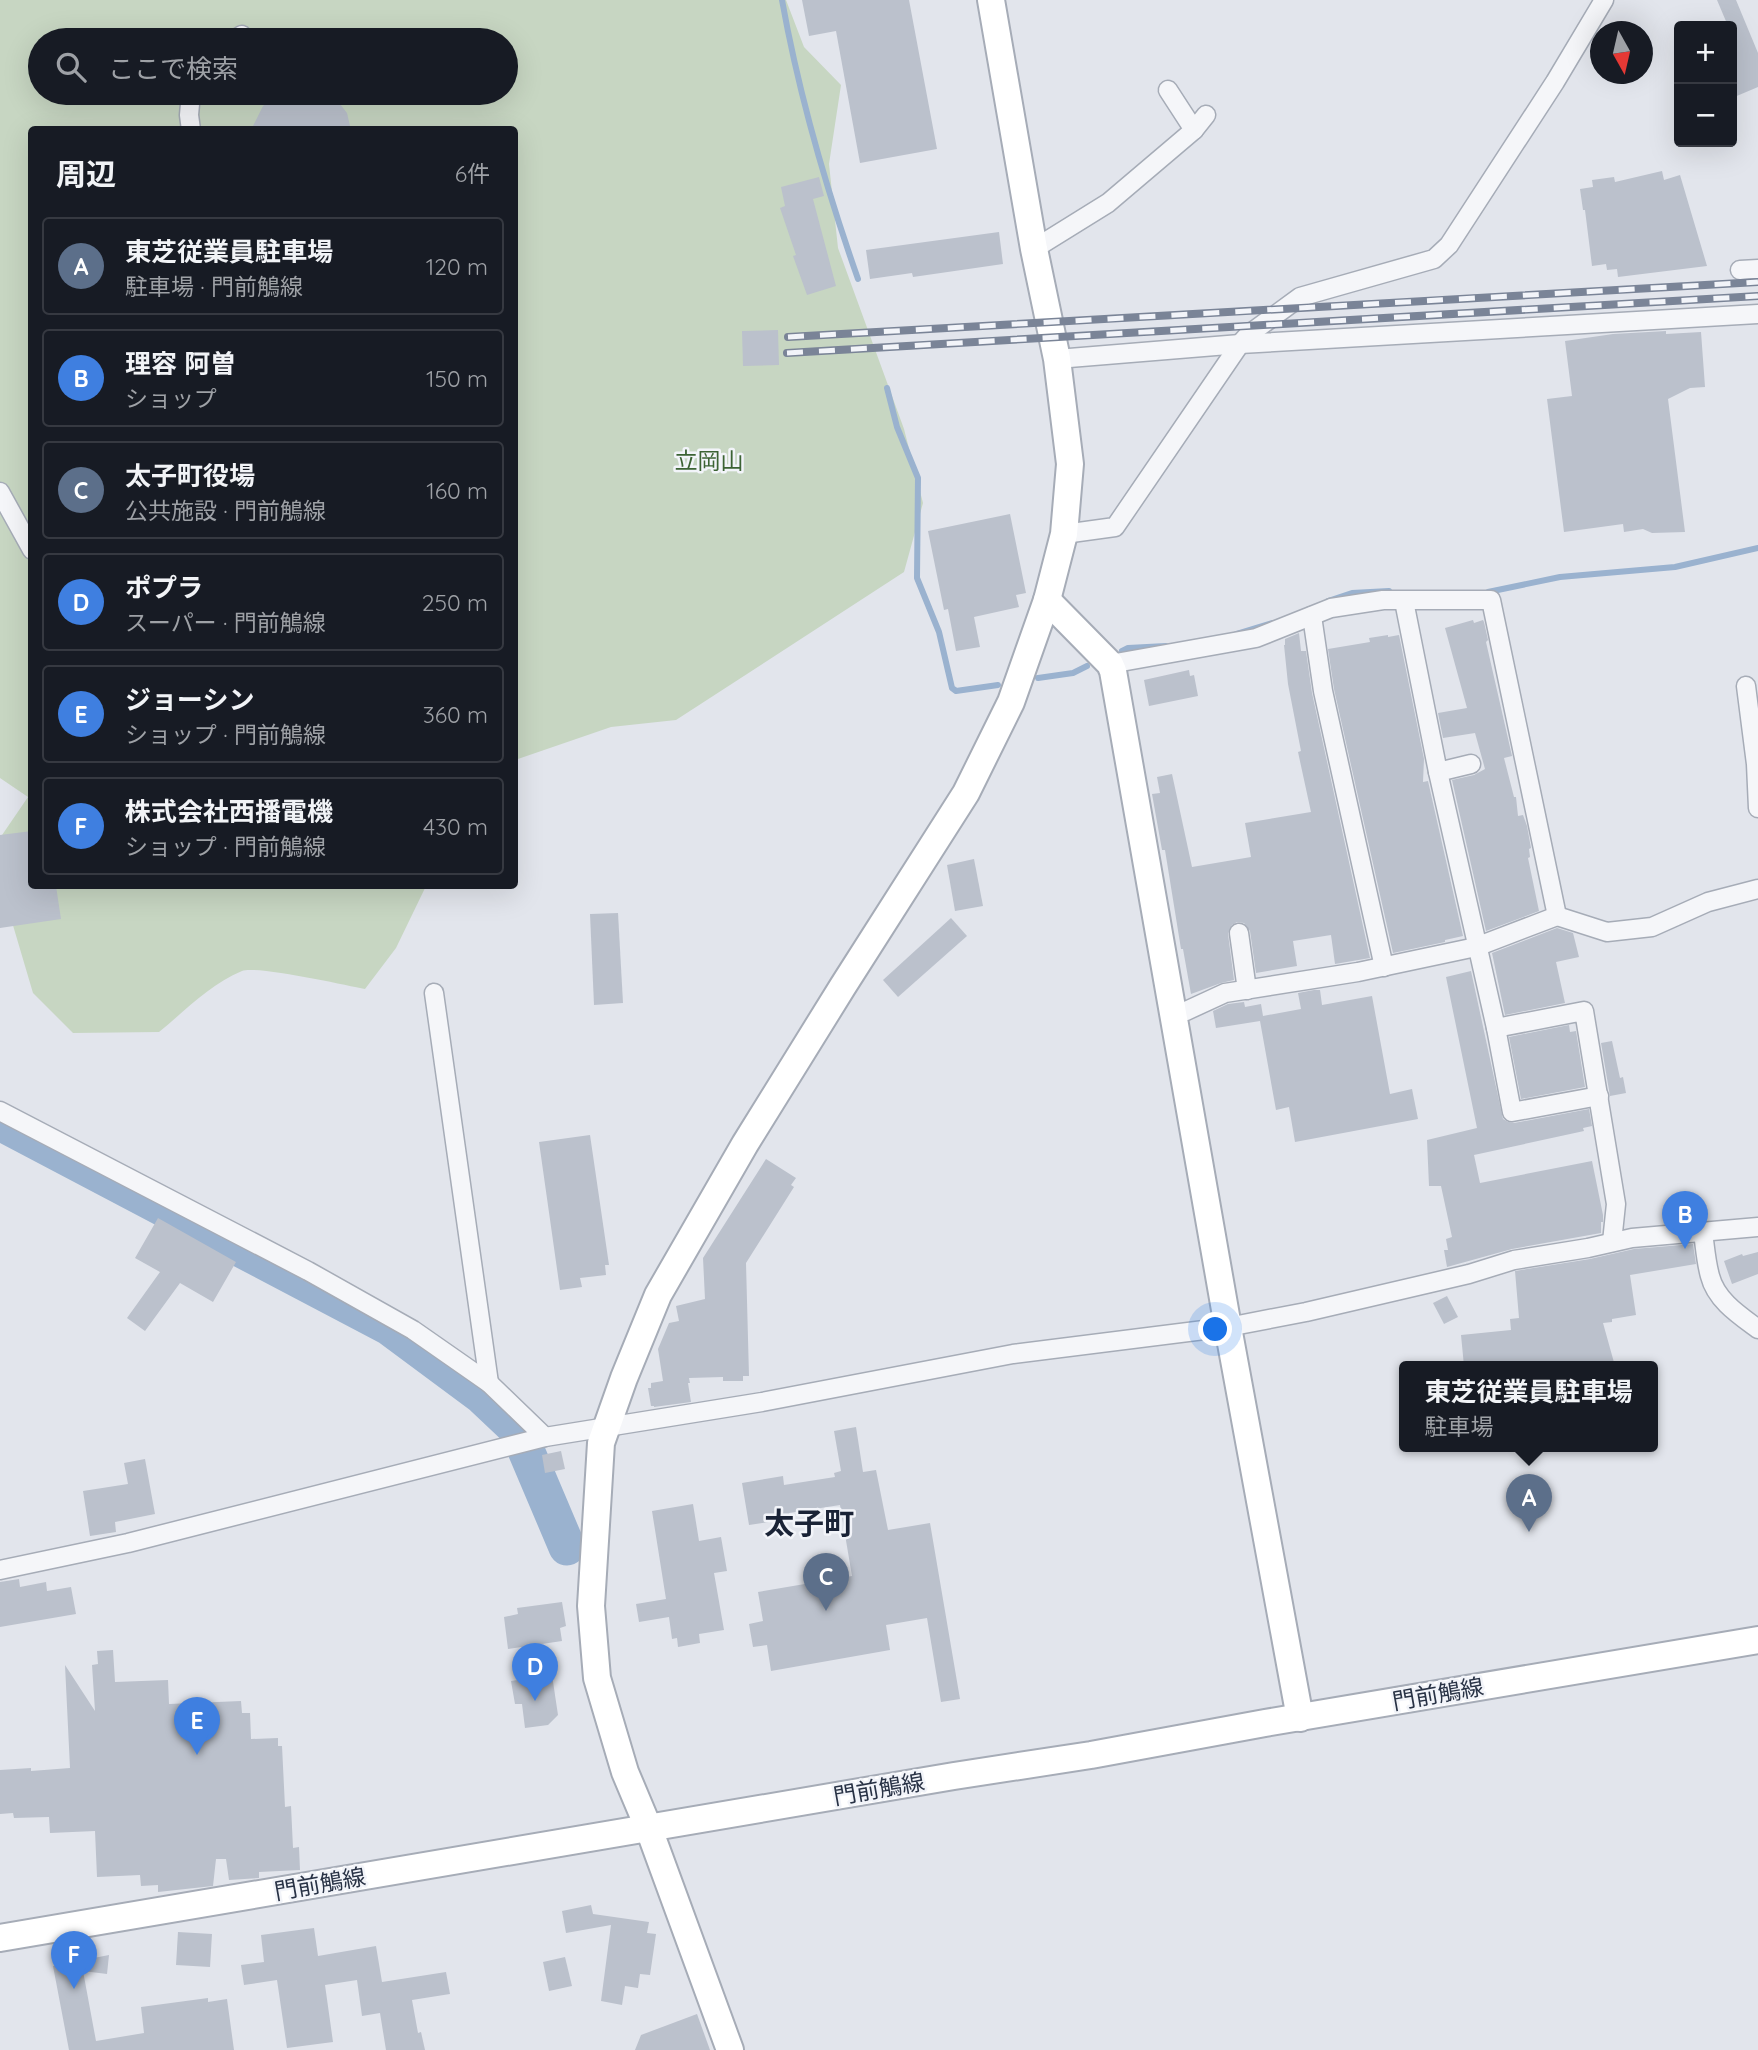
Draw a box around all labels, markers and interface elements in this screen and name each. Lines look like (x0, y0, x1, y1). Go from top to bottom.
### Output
north arrow (1590, 21, 1653, 84)
map controls (1674, 21, 1737, 147)
button: + (1674, 21, 1737, 84)
search box (28, 28, 518, 105)
icon: search (52, 48, 90, 86)
text: ここで検索 (108, 52, 238, 85)
button: − (1674, 84, 1737, 147)
text: 周辺 (56, 155, 116, 193)
text: 6件 (455, 159, 490, 188)
text: 東芝従業員駐車場 (125, 235, 333, 268)
text: A (74, 252, 88, 281)
text: 120 m (426, 252, 488, 281)
text: 駐車場 · 門前鵤線 (125, 272, 303, 301)
text: 理容 阿曽 (125, 347, 236, 380)
text: B (73, 364, 89, 393)
text: 150 m (426, 364, 488, 393)
text: ショップ (125, 384, 217, 413)
park label: 立岡山 (675, 446, 744, 475)
text: 太子町役場 (125, 459, 255, 492)
text: C (74, 476, 88, 505)
text: 160 m (426, 476, 488, 505)
text: 公共施設 · 門前鵤線 (125, 496, 326, 525)
text: ポプラ (125, 571, 203, 604)
text: D (73, 588, 89, 617)
text: 250 m (422, 588, 488, 617)
text: スーパー · 門前鵤線 (125, 608, 326, 637)
text: ジョーシン (125, 683, 254, 716)
text: E (74, 700, 88, 729)
text: 360 m (423, 700, 488, 729)
text: ショップ · 門前鵤線 (125, 720, 326, 749)
text: 株式会社西播電機 (125, 795, 333, 828)
text: F (75, 812, 87, 841)
text: 430 m (423, 812, 488, 841)
text: ショップ · 門前鵤線 (125, 832, 326, 861)
pin: B (1662, 1191, 1708, 1249)
your location (1198, 1312, 1232, 1346)
popup (1399, 1361, 1658, 1452)
text: 東芝従業員駐車場 (1424, 1375, 1633, 1408)
text: 駐車場 (1424, 1412, 1493, 1441)
pin: A (1506, 1474, 1552, 1532)
district label: 太子町 (764, 1504, 854, 1542)
pin: C (803, 1553, 849, 1611)
pin: D (512, 1643, 558, 1701)
street label: 門前鵤線 (1390, 1671, 1486, 1716)
pin: E (174, 1697, 220, 1755)
street label: 門前鵤線 (831, 1766, 927, 1811)
street label: 門前鵤線 (272, 1861, 368, 1906)
pin: F (51, 1931, 97, 1989)

